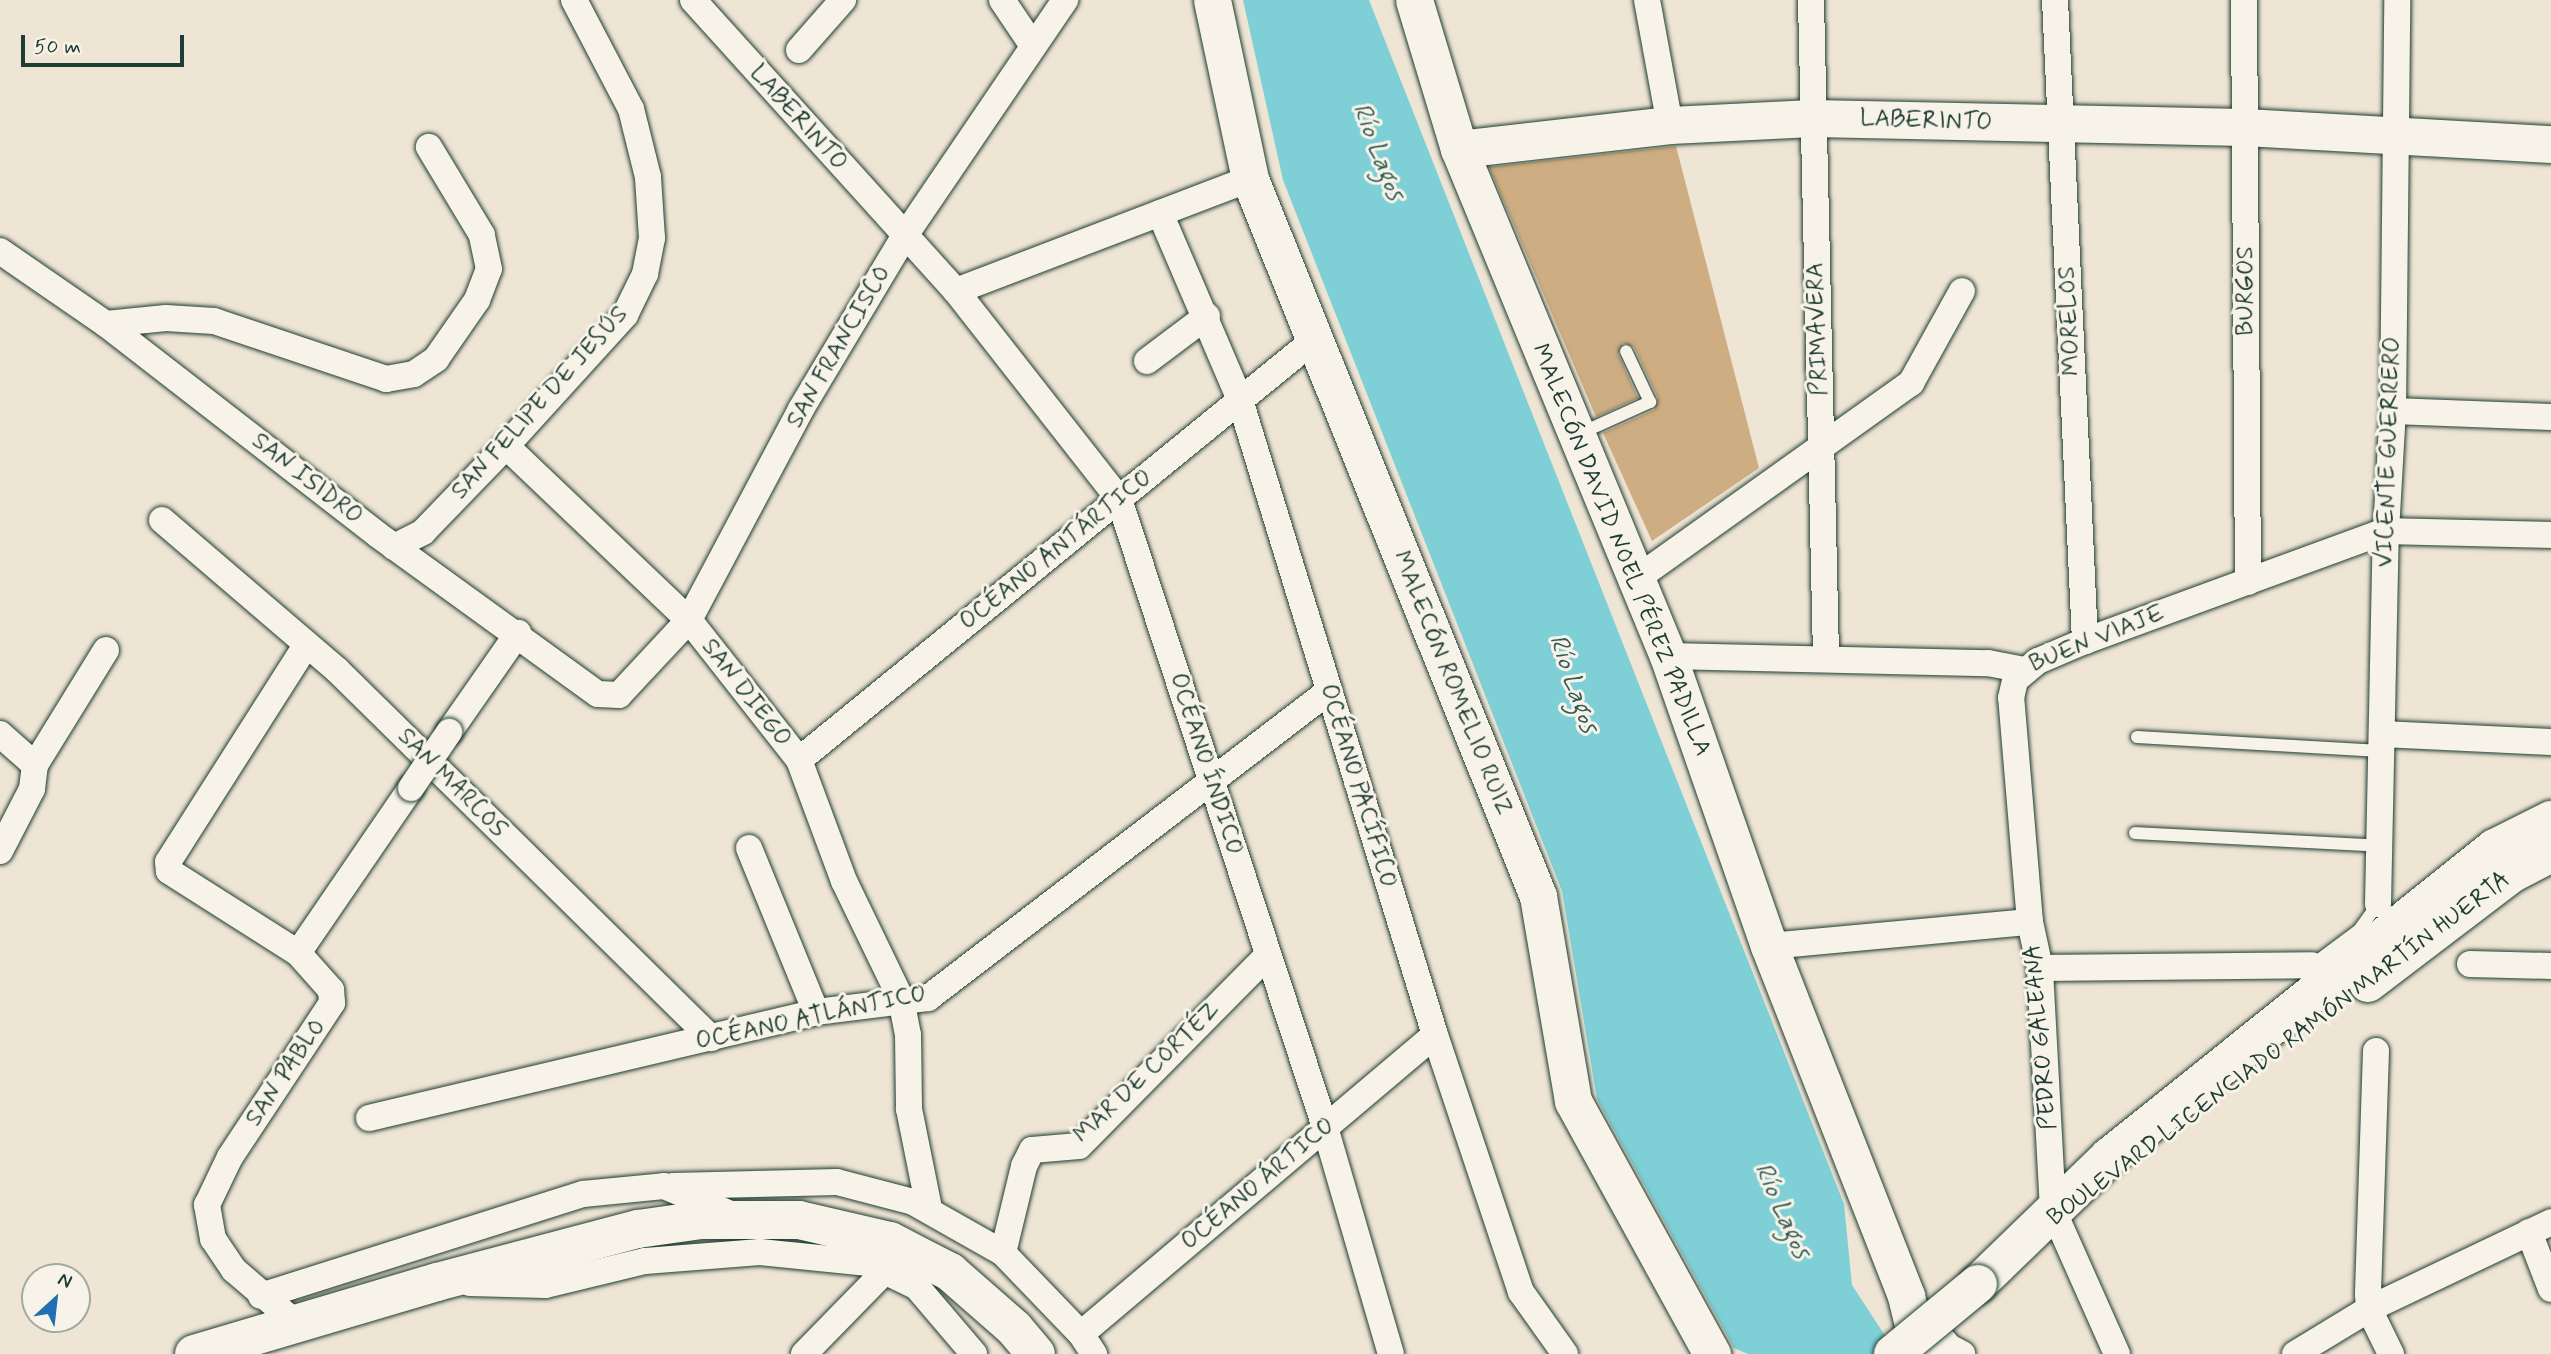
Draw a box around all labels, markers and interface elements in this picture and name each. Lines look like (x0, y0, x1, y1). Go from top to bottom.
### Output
scale bar (24, 21, 187, 65)
text: 50 m (34, 33, 81, 61)
street label: LABERINTO (743, 59, 853, 177)
water label: Río Lagos (1344, 99, 1410, 205)
street label: LABERINTO (1859, 104, 1993, 138)
street label: BURGOS (2232, 246, 2260, 336)
street label: SAN FRANCISCO (781, 261, 897, 433)
street label: PRIMAVERA (1801, 262, 1835, 396)
street label: MORELOS (2053, 265, 2087, 377)
street label: SAN FELIPE DE JESÚS (446, 301, 634, 505)
street label: MALECÓN DAVID NOEL PÉREZ PADILLA (1523, 335, 1719, 765)
street label: VICENTE GUERRERO (2371, 336, 2407, 568)
street label: SAN ISIDRO (244, 425, 370, 533)
street label: OCÉANO ANTÁRTICO (954, 463, 1158, 637)
street label: MALECÓN ROMELIO RUIZ (1384, 542, 1520, 824)
street label: BUEN VIAJE (2027, 600, 2167, 678)
water label: Río Lagos (1541, 630, 1603, 738)
street label: SAN DIEGO (695, 633, 797, 753)
street label: OCÉANO ÍNDICO (1163, 669, 1249, 859)
street label: OCÉANO PACÍFICO (1313, 681, 1403, 891)
street label: SAN MARCOS (390, 721, 514, 845)
street label: BOULEVARD LICENCIADO RAMÓN MARTÍN HUERTA (2041, 865, 2517, 1233)
street label: PEDRO GALEANA (2018, 941, 2064, 1133)
street label: OCÉANO ATLÁNTICO (693, 979, 929, 1057)
street label: MAR DE CORTÉZ (1069, 997, 1225, 1149)
street label: SAN PABLO (239, 1013, 333, 1133)
street label: OCÉANO ÁRTICO (1175, 1111, 1341, 1257)
water label: Río Lagos (1746, 1158, 1816, 1264)
north arrow (21, 1263, 91, 1333)
text: N (54, 1267, 76, 1295)

